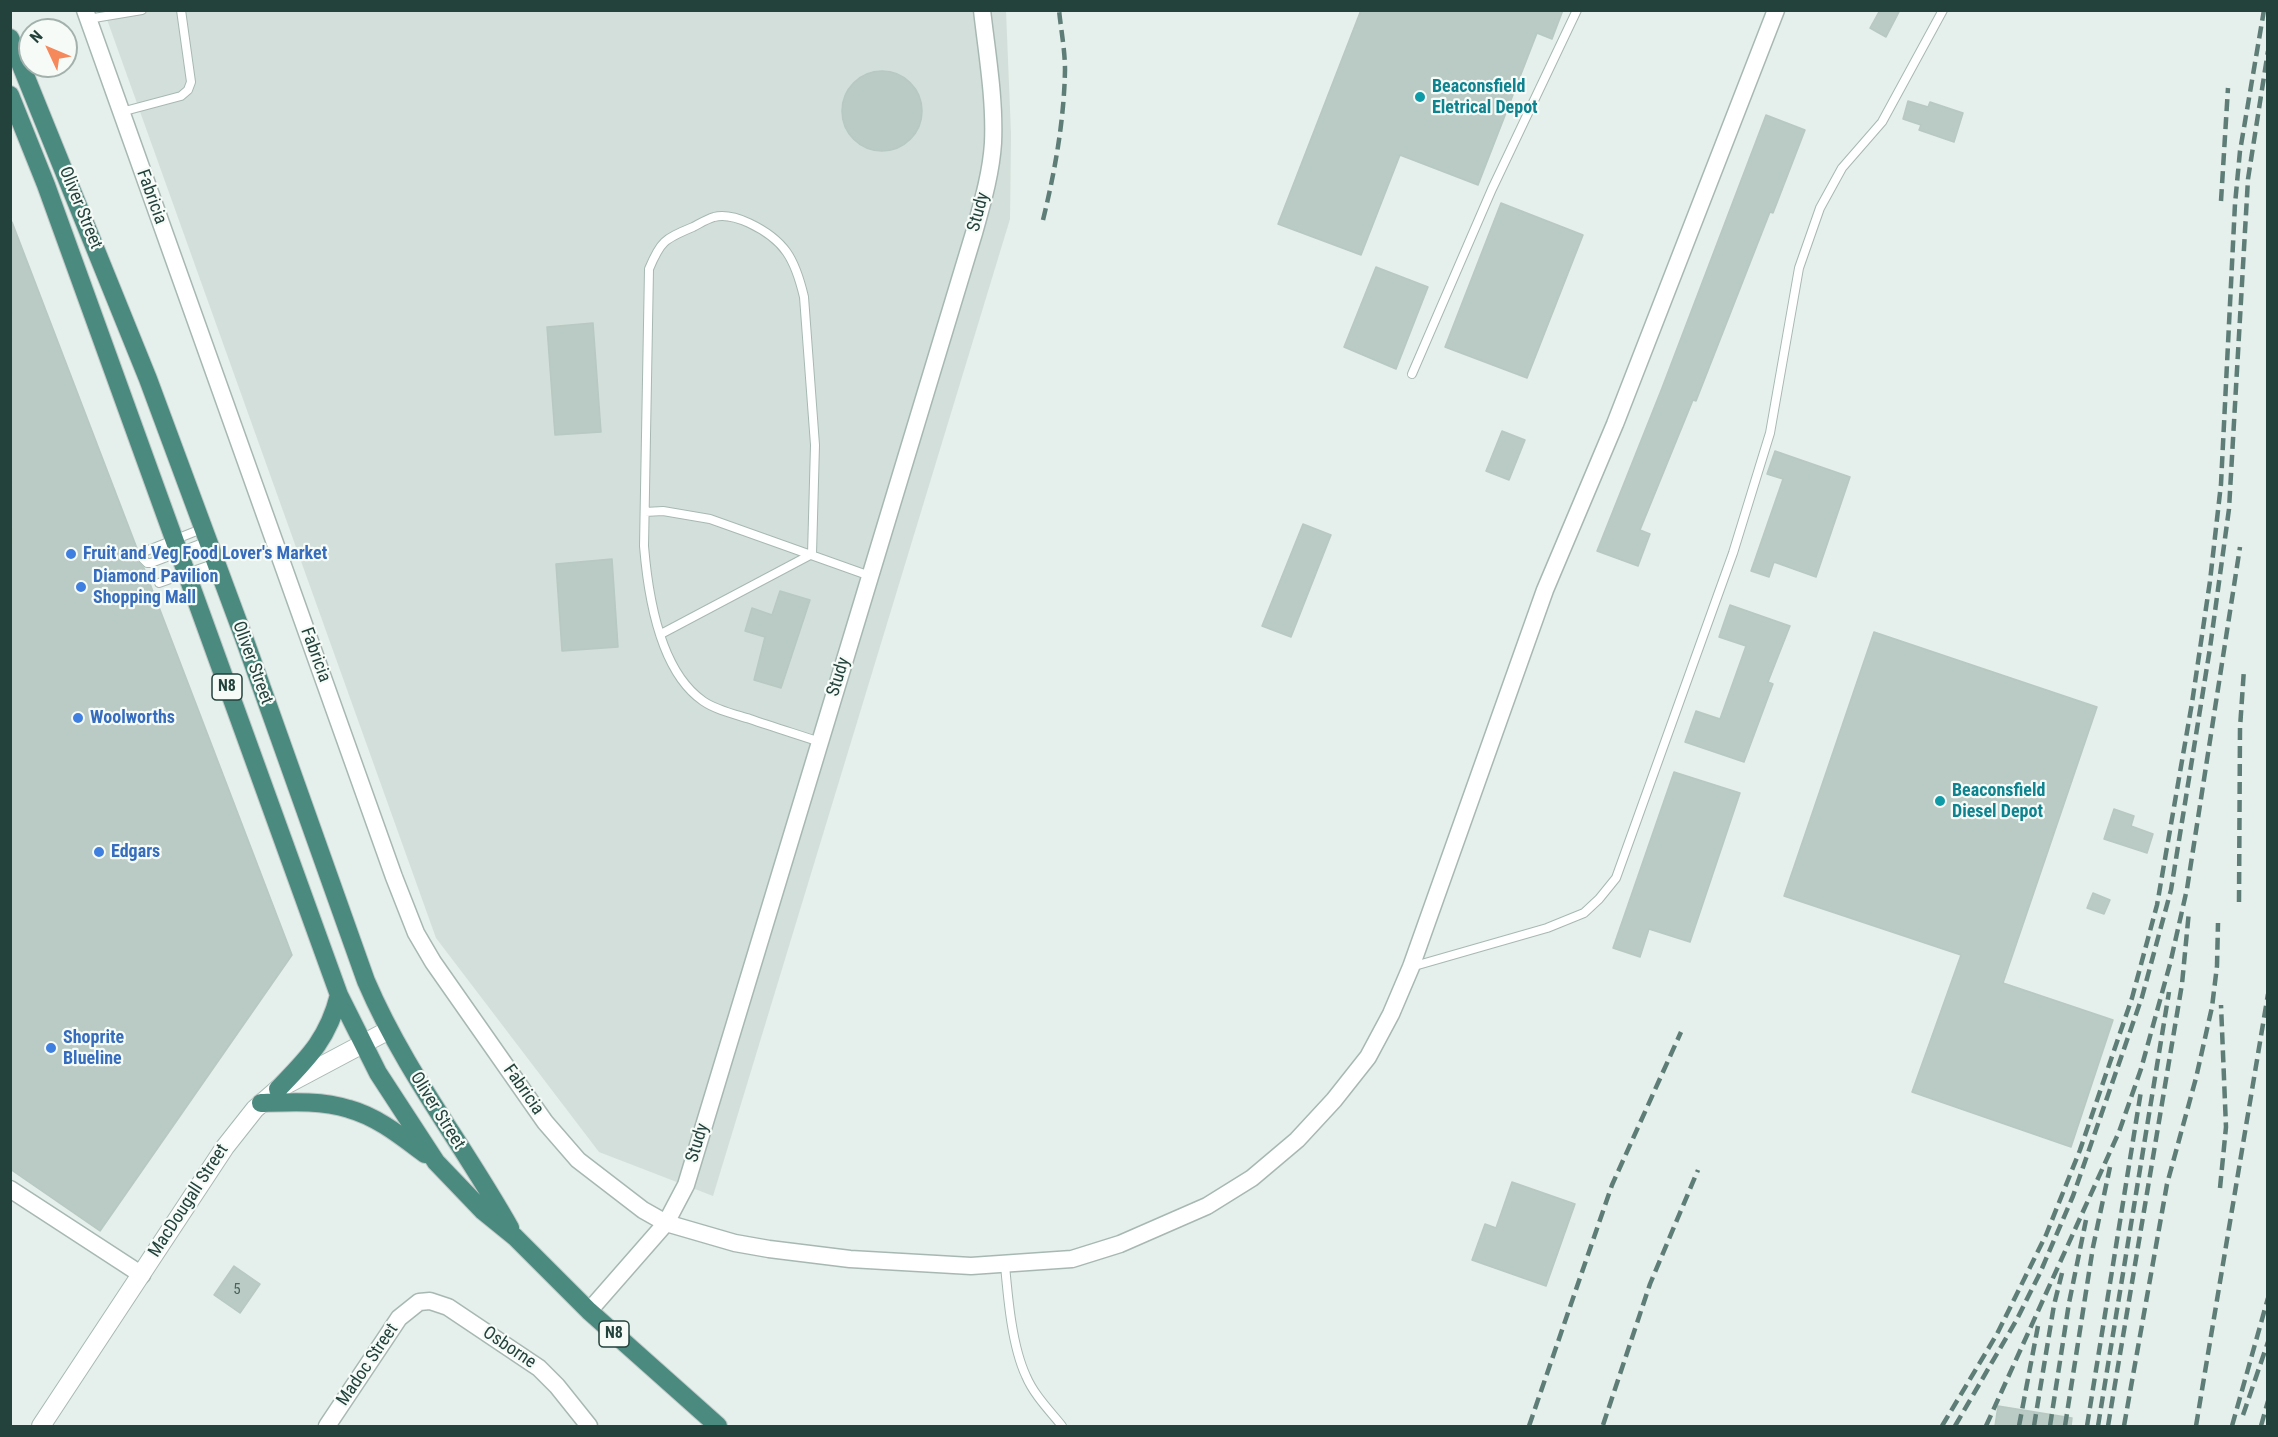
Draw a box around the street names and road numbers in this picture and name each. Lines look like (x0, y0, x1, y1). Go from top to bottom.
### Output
street label: Oliver Street (54, 164, 106, 252)
street label: Fabricia (131, 167, 171, 227)
street label: Study (963, 190, 995, 234)
street label: Oliver Street (227, 618, 277, 708)
street label: Fabricia (295, 625, 335, 685)
street label: Study (823, 655, 855, 699)
road number: N8 (212, 674, 242, 700)
street label: Fabricia (498, 1061, 548, 1119)
street label: Oliver Street (405, 1068, 469, 1154)
street label: Study (682, 1121, 714, 1165)
street label: MacDougall Street (144, 1140, 234, 1262)
street label: Madoc Street (333, 1320, 403, 1410)
road number: N8 (599, 1321, 629, 1347)
street label: Osborne (478, 1322, 540, 1374)

